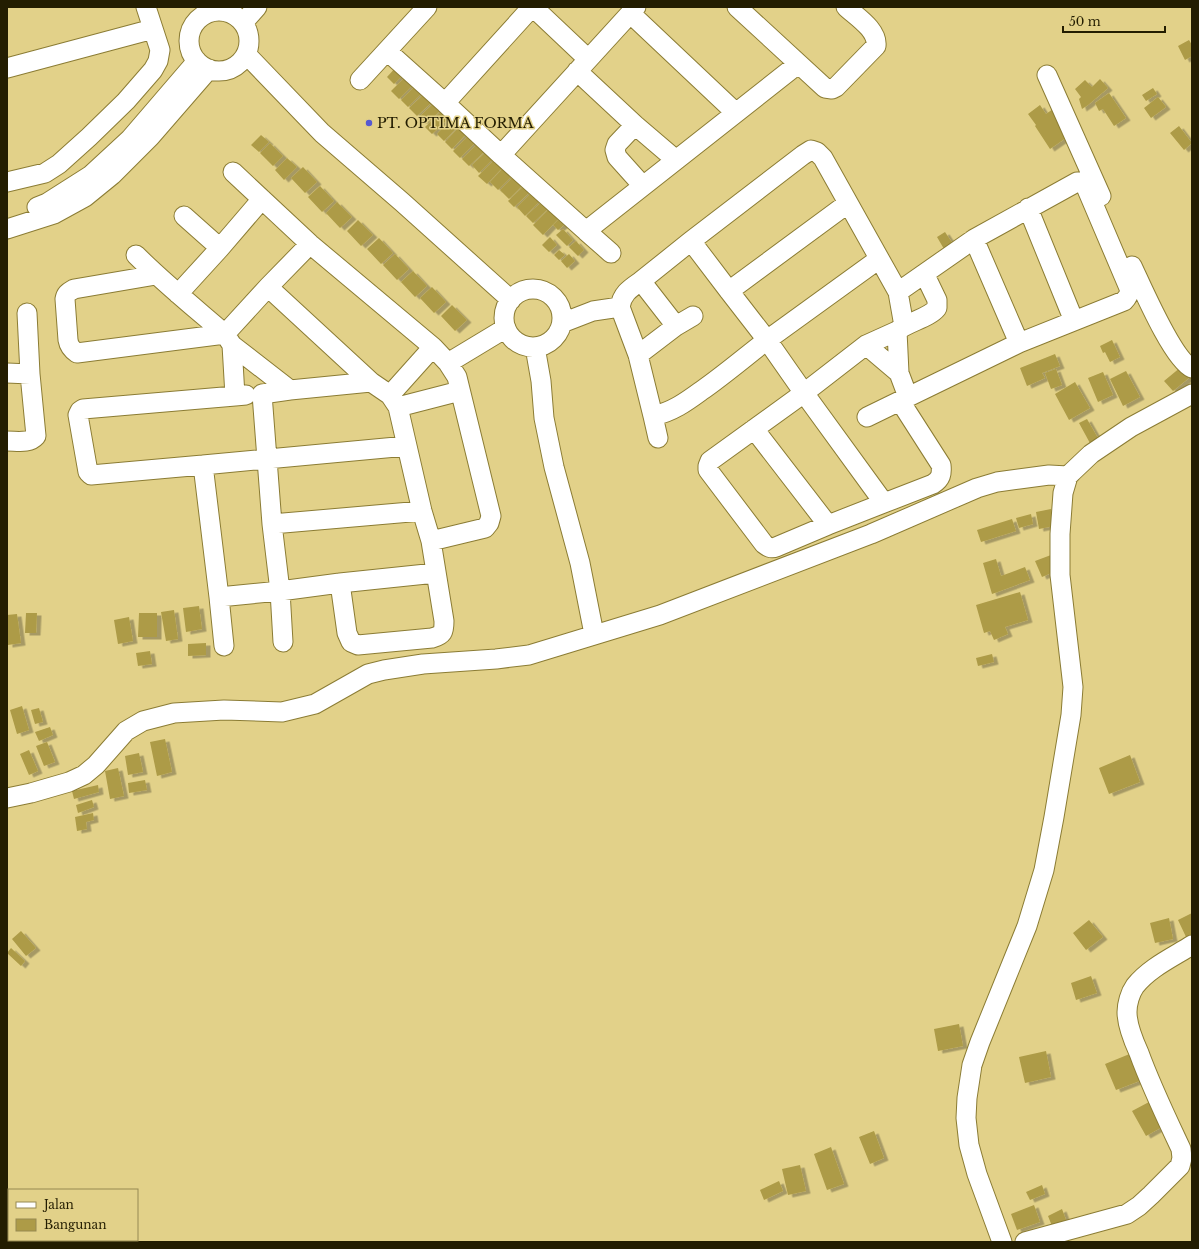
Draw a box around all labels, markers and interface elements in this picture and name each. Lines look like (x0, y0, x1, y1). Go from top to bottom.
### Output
scale bar (1063, 8, 1165, 34)
text: 50 m (1069, 14, 1101, 29)
place label: PT. OPTIMA FORMA (377, 114, 534, 132)
marker: PT. OPTIMA FORMA (364, 118, 374, 128)
legend (8, 1189, 138, 1241)
text: Jalan (42, 1197, 74, 1212)
text: Bangunan (44, 1217, 107, 1232)

